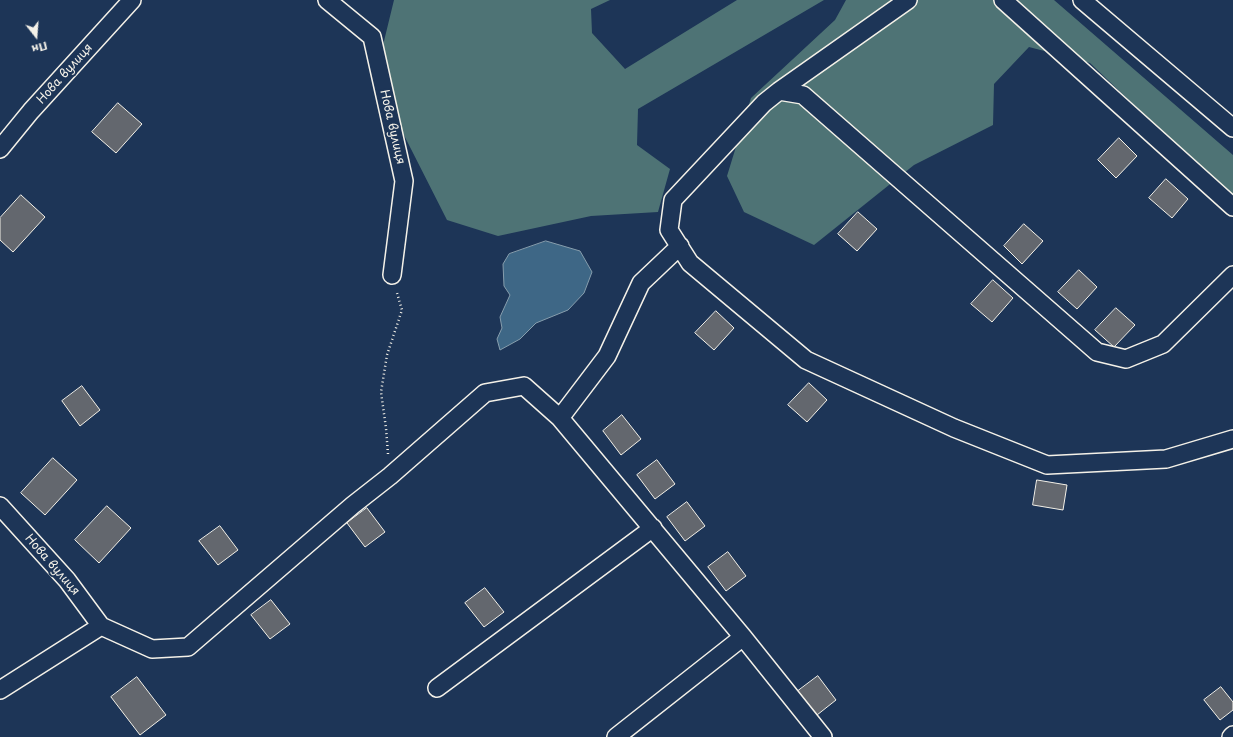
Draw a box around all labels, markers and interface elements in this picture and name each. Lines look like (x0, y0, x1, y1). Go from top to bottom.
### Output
north arrow (16, 16, 56, 56)
text: Пн (30, 37, 50, 58)
street label: Нова вулиця (34, 41, 96, 107)
street label: Нова вулиця (376, 88, 408, 166)
street label: Нова вулиця (22, 532, 82, 598)

